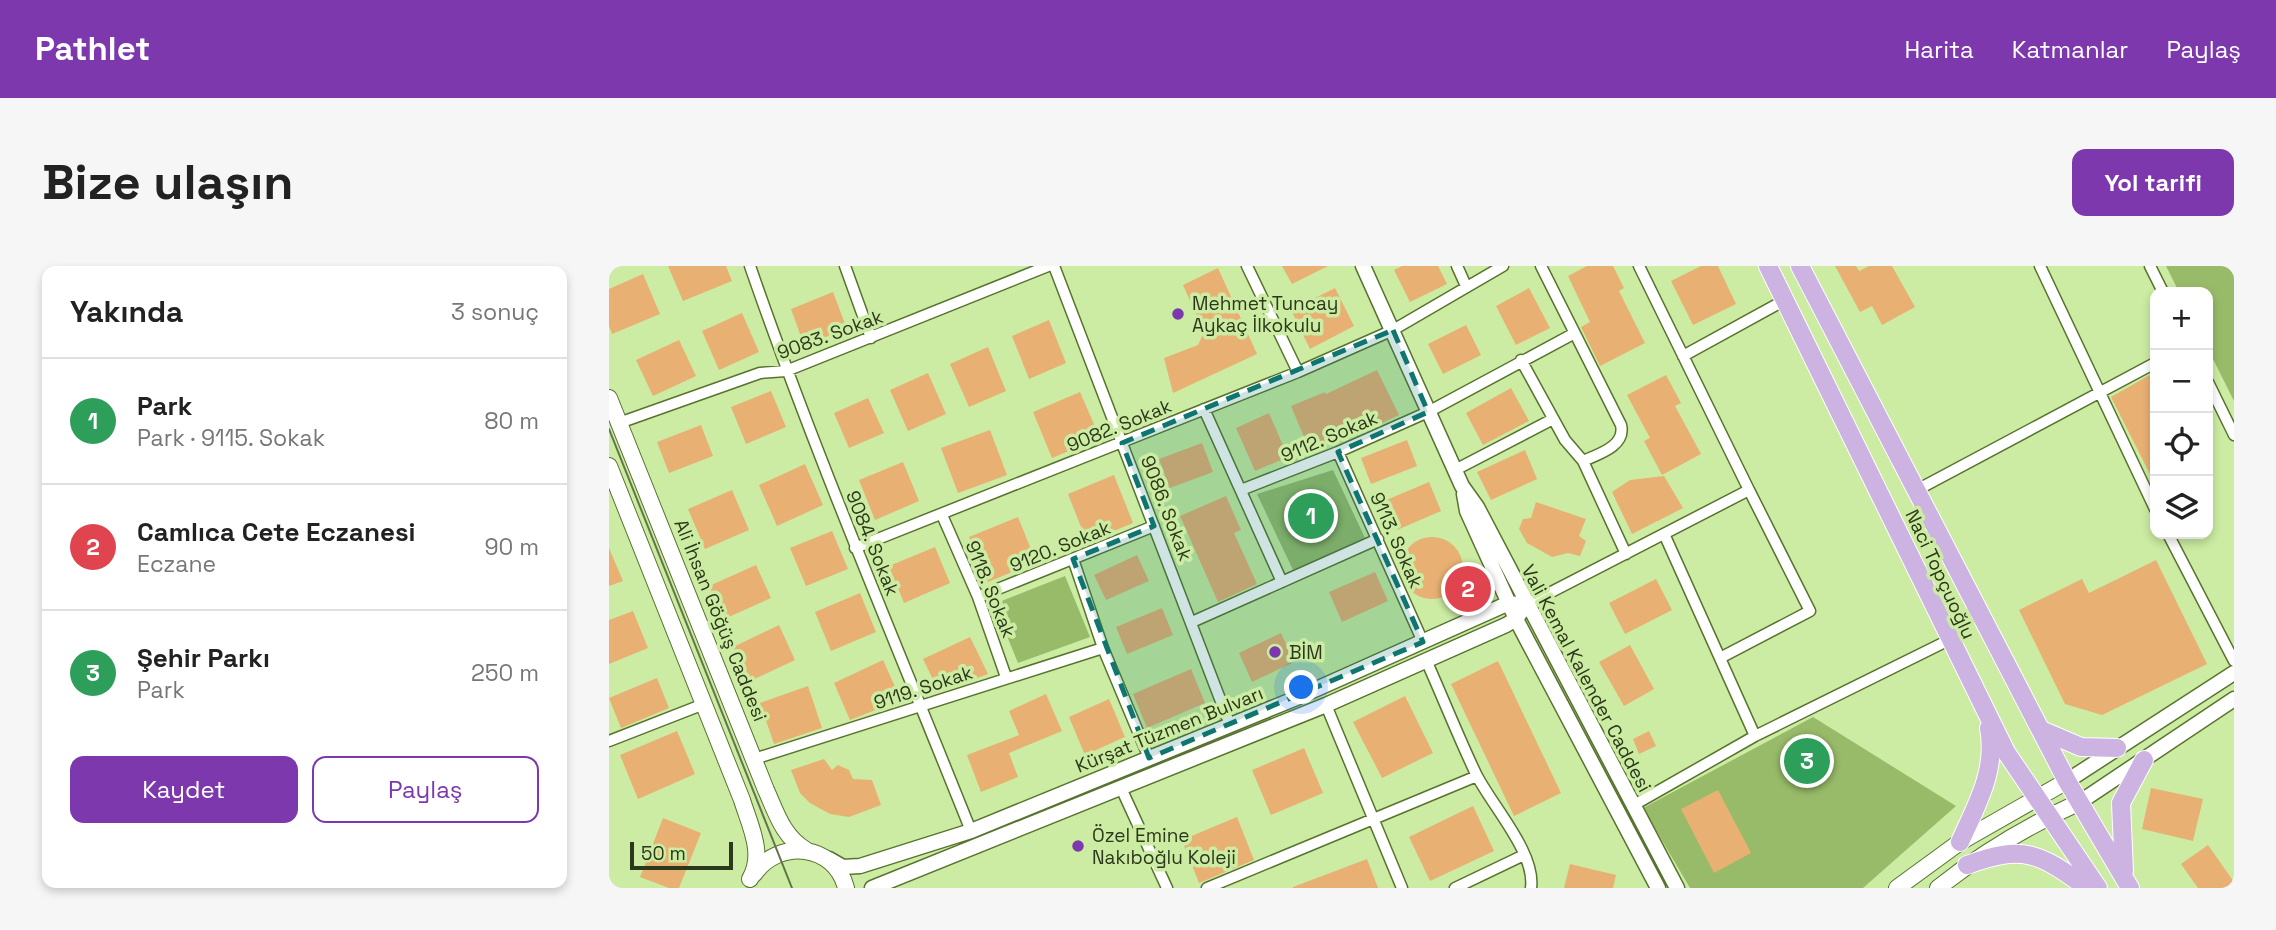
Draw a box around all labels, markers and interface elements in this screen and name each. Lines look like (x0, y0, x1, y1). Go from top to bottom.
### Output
text: Pathlet (35, 28, 150, 70)
text: Harita (1905, 34, 1974, 65)
text: Katmanlar (2012, 34, 2128, 65)
text: Paylaş (2166, 34, 2241, 65)
button: Yol tarifi (2072, 149, 2234, 216)
text: Bize ulaşın (42, 151, 294, 213)
map controls (2150, 287, 2213, 539)
button: + (2150, 287, 2213, 350)
place label: Mehmet Tuncay Aykaç İlkokulu (1192, 291, 1338, 338)
text: Yakında (70, 292, 183, 331)
text: 3 sonuç (451, 297, 539, 327)
street label: 9083. Sokak (774, 304, 886, 365)
marker: Mehmet Tuncay Aykaç İlkokulu (1170, 306, 1186, 322)
button: − (2150, 350, 2213, 413)
text: Park (137, 389, 192, 423)
street label: 9082. Sokak (1063, 393, 1175, 458)
street label: 9112. Sokak (1277, 405, 1381, 468)
text: 1 (88, 406, 98, 436)
text: 80 m (484, 406, 539, 436)
button: locate (2150, 413, 2213, 476)
text: Park · 9115. Sokak (137, 423, 325, 453)
street label: 9086. Sokak (1135, 452, 1198, 564)
button: layers (2150, 476, 2213, 539)
street label: 9084. Sokak (840, 487, 905, 599)
street label: 9113. Sokak (1364, 488, 1429, 592)
pin: 1 (1288, 490, 1334, 542)
street label: Naci Topçuoğlu (1900, 505, 1981, 643)
text: Camlıca Cete Eczanesi (137, 515, 416, 549)
street label: Ali İhsan Göğüş Caddesi (668, 515, 773, 725)
street label: 9120. Sokak (1006, 515, 1114, 578)
text: 2 (86, 532, 100, 562)
text: 90 m (484, 532, 539, 562)
street label: 9118. Sokak (960, 537, 1021, 642)
text: Eczane (137, 549, 216, 579)
street label: Vali Kemal Kalender Caddesi (1516, 560, 1657, 796)
pin: 2 (1445, 563, 1491, 615)
place label: BİM (1289, 640, 1323, 665)
text: Şehir Parkı (137, 641, 270, 675)
marker: BİM (1267, 644, 1283, 660)
text: 3 (86, 658, 100, 688)
text: 250 m (471, 658, 539, 688)
street label: 9119. Sokak (871, 660, 976, 715)
your location (1284, 670, 1318, 704)
text: Park (137, 675, 185, 705)
street label: Kürşat Tüzmen Bulvarı (1072, 680, 1267, 779)
pin: 3 (1784, 735, 1830, 787)
button: Kaydet (70, 756, 298, 823)
button: Paylaş (312, 756, 539, 823)
place label: Özel Emine Nakıboğlu Koleji (1092, 823, 1236, 870)
marker: Özel Emine Nakıboğlu Koleji (1070, 838, 1086, 854)
scale bar (630, 839, 733, 871)
text: 50 m (641, 841, 686, 866)

